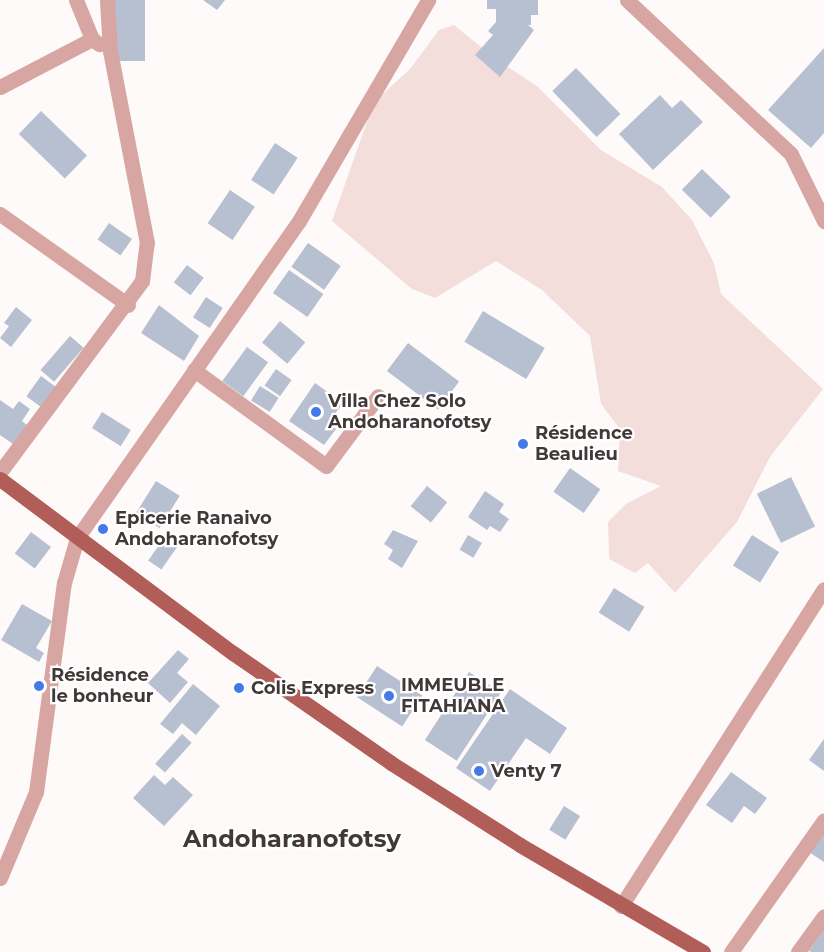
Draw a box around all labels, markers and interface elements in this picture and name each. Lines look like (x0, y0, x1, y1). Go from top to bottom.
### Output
place label: Villa Chez Solo Andoharanofotsy (328, 391, 491, 434)
marker: Villa Chez Solo Andoharanofotsy (309, 405, 323, 419)
place label: Résidence Beaulieu (535, 423, 633, 466)
marker: Résidence Beaulieu (516, 437, 530, 451)
place label: Epicerie Ranaivo Andoharanofotsy (115, 508, 278, 550)
marker: Epicerie Ranaivo Andoharanofotsy (96, 522, 110, 536)
place label: Résidence le bonheur (51, 665, 154, 708)
place label: IMMEUBLE FITAHIANA (401, 675, 505, 718)
place label: Colis Express (251, 677, 374, 699)
marker: Résidence le bonheur (32, 679, 46, 693)
marker: Colis Express (232, 681, 246, 695)
marker: IMMEUBLE FITAHIANA (382, 689, 396, 703)
place label: Venty 7 (491, 760, 562, 782)
marker: Venty 7 (472, 764, 486, 778)
district label: Andoharanofotsy (183, 825, 401, 853)

